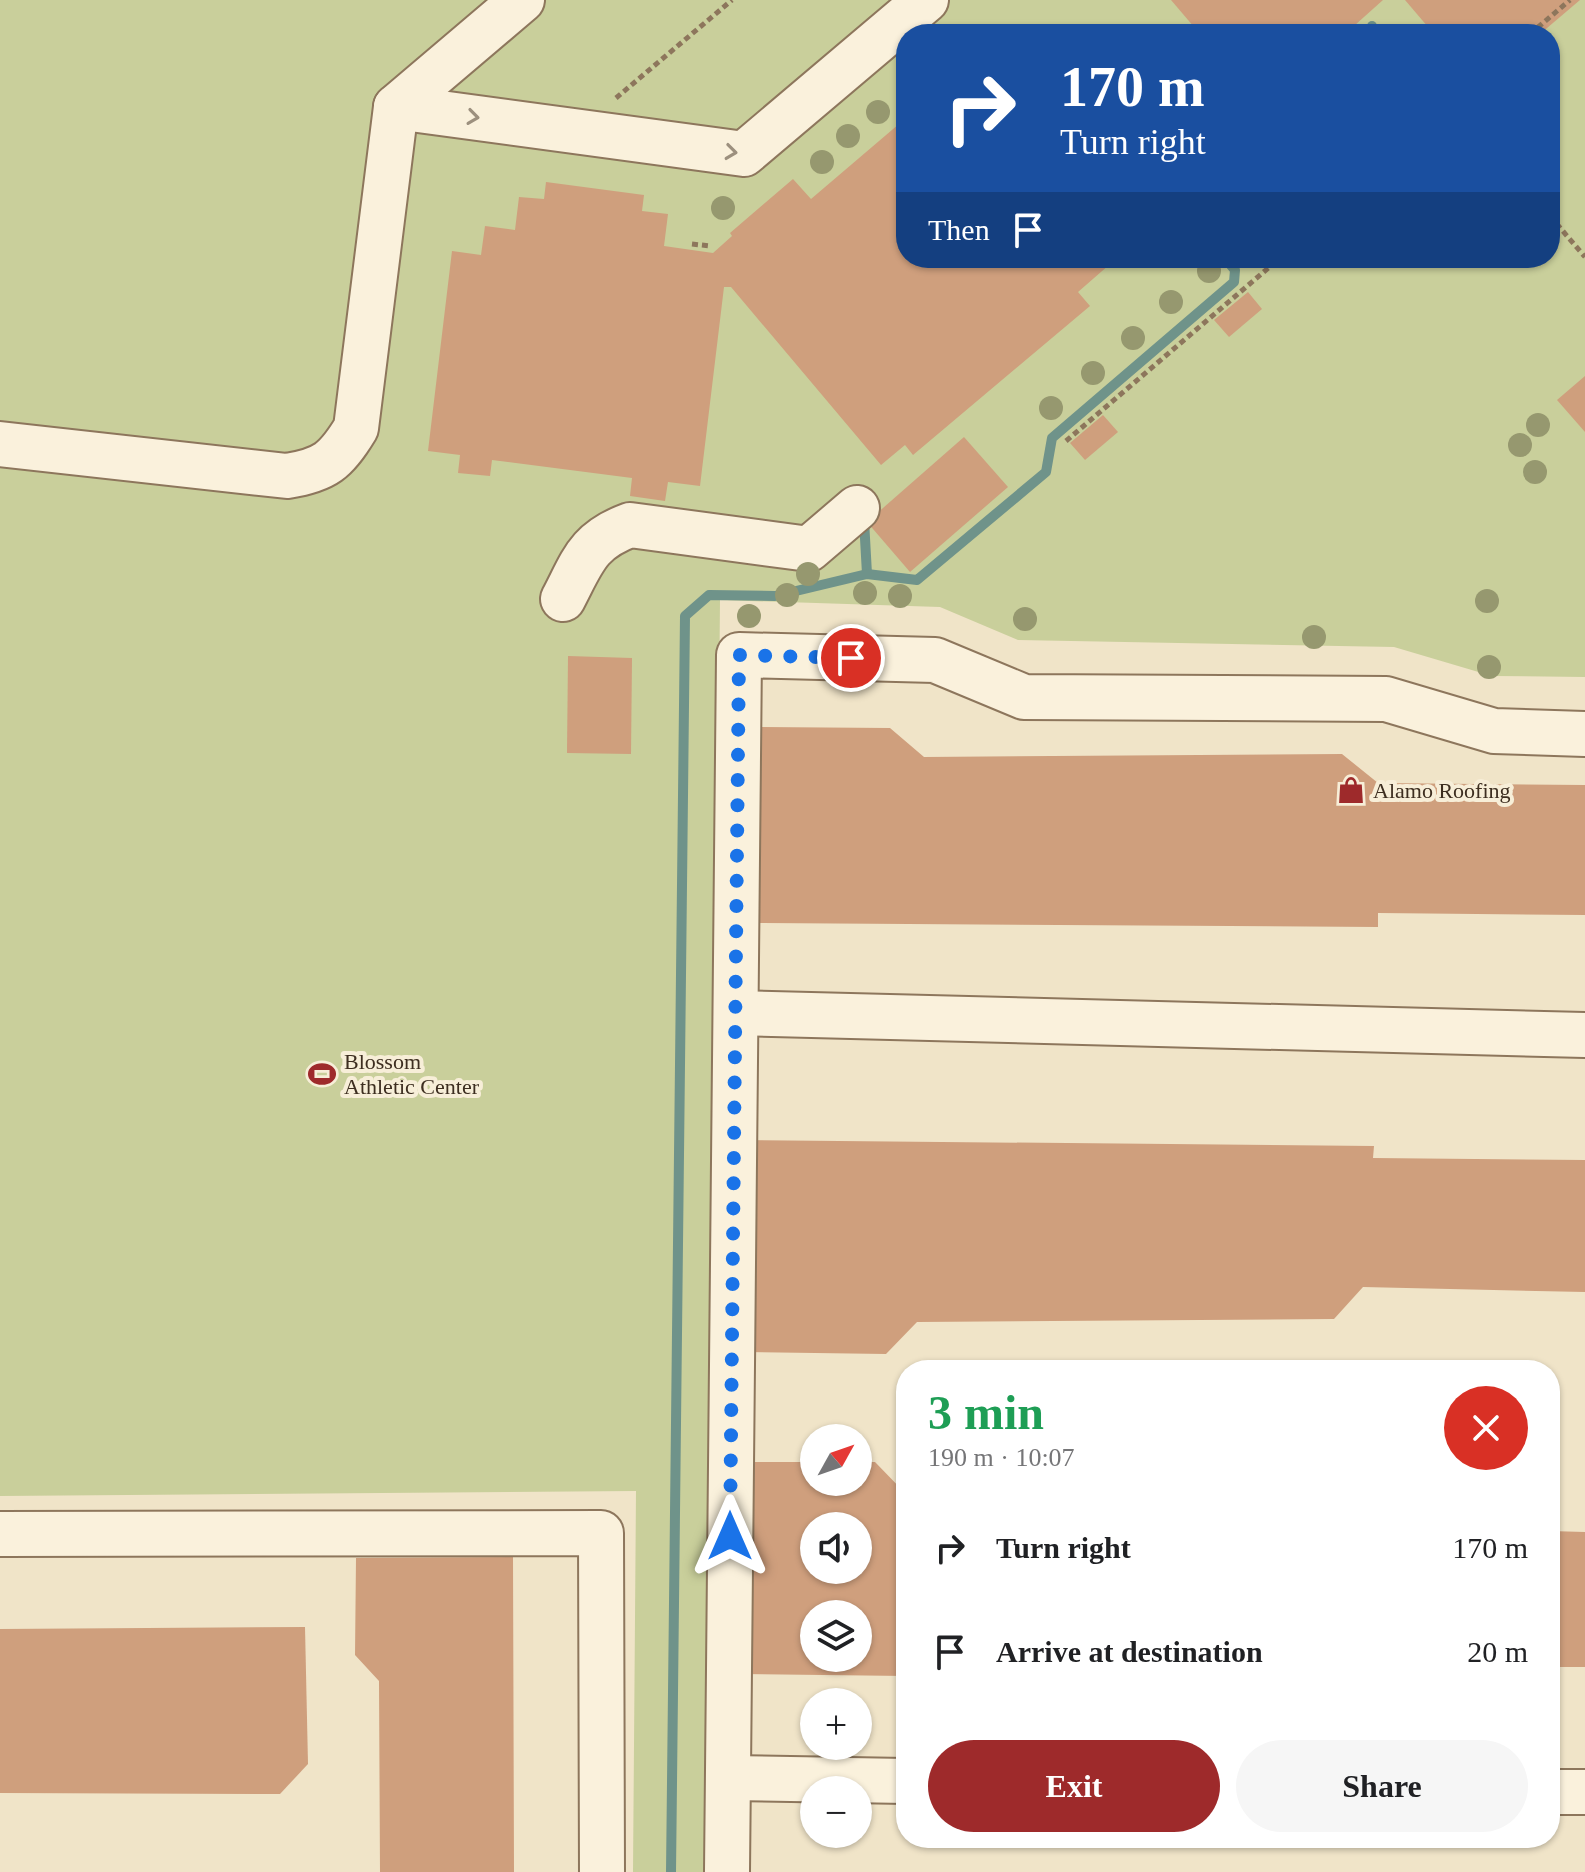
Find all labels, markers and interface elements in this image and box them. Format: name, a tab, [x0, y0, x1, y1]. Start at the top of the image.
icon: right	[928, 56, 1032, 160]
text: 170 m	[1060, 56, 1205, 118]
one-way arrow	[466, 108, 480, 125]
text: Turn right	[1060, 122, 1206, 162]
one-way arrow	[725, 144, 738, 161]
icon: arrive	[1006, 208, 1050, 252]
text: Then	[928, 213, 990, 246]
pin	[817, 624, 885, 692]
icon: arrive	[829, 636, 873, 680]
shop icon: Alamo Roofing	[1336, 775, 1366, 805]
place label: Alamo Roofing	[1373, 778, 1511, 803]
place label: Blossom Athletic Center	[344, 1049, 480, 1099]
sports icon: Blossom Athletic Center	[307, 1059, 337, 1089]
text: 3 min	[928, 1386, 1044, 1439]
button: close	[1444, 1386, 1528, 1470]
north arrow	[800, 1424, 872, 1496]
map controls	[800, 1424, 872, 1848]
text: 190 m · 10:07	[928, 1443, 1075, 1472]
position arrow	[688, 1494, 772, 1578]
button: sound	[800, 1512, 872, 1584]
icon: right	[928, 1526, 972, 1570]
text: Turn right	[996, 1531, 1131, 1564]
text: 170 m	[1452, 1531, 1528, 1564]
button: layers	[800, 1600, 872, 1672]
icon: arrive	[928, 1630, 972, 1674]
text: Arrive at destination	[996, 1635, 1263, 1668]
text: 20 m	[1467, 1635, 1528, 1668]
button: +	[800, 1688, 872, 1760]
button: Exit	[928, 1740, 1220, 1832]
button: Share	[1236, 1740, 1528, 1832]
button: −	[800, 1776, 872, 1848]

